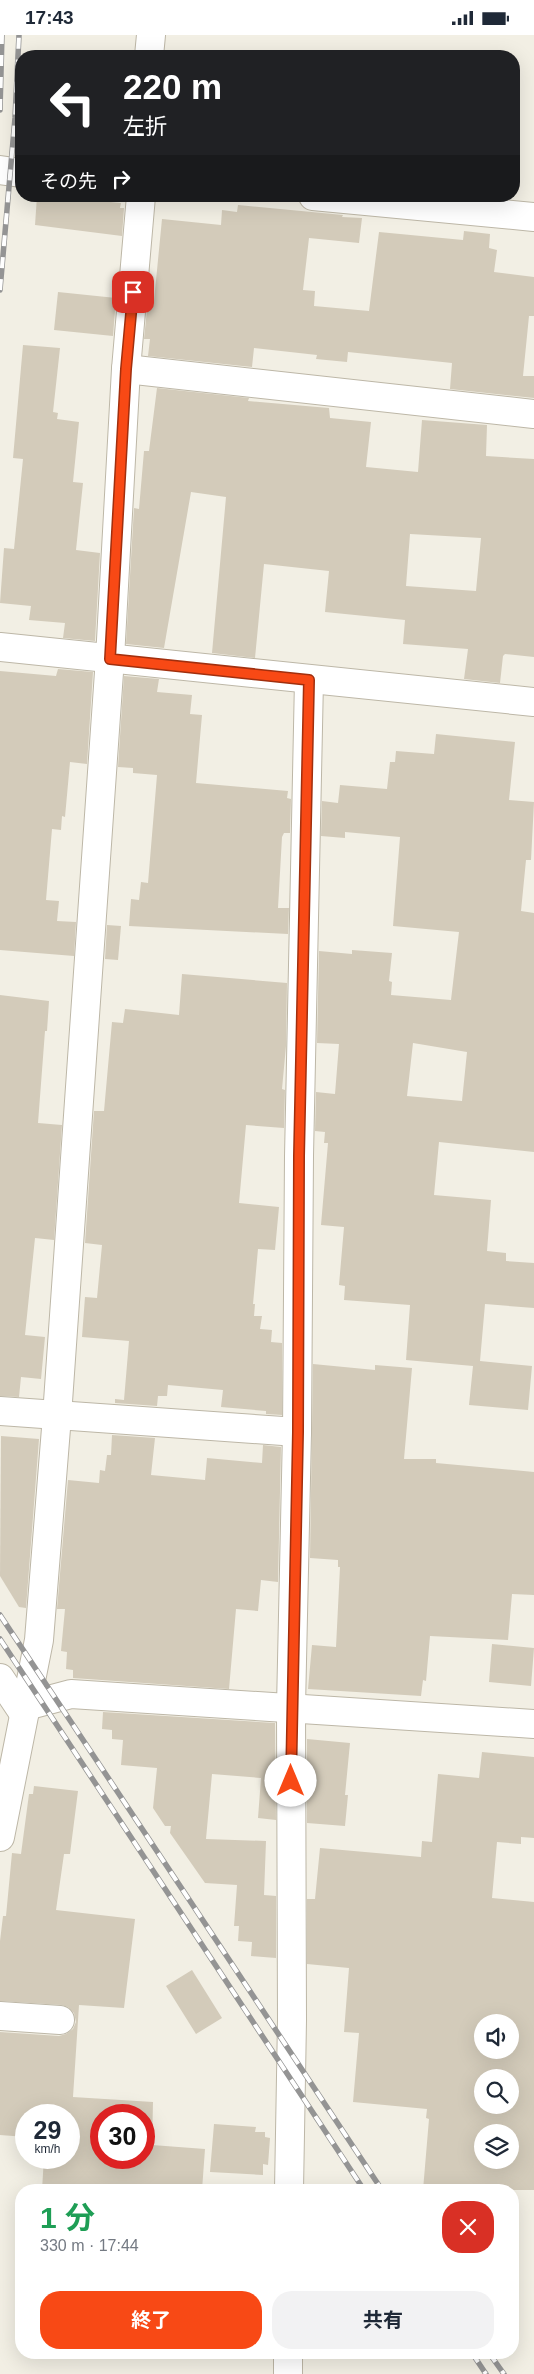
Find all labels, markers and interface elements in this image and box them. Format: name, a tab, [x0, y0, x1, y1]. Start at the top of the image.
text: 17:43	[25, 7, 74, 28]
text: 220 m	[123, 67, 222, 106]
icon: left	[40, 70, 105, 135]
text: 左折	[123, 114, 167, 139]
icon: right	[107, 165, 135, 193]
text: その先	[40, 171, 97, 192]
pin	[112, 271, 154, 313]
icon: arrive	[119, 278, 147, 306]
position arrow	[264, 1754, 316, 1806]
map controls	[474, 2014, 519, 2169]
button: sound	[474, 2014, 519, 2059]
button: search	[474, 2069, 519, 2114]
speed limit sign: 30	[90, 2104, 155, 2169]
text: 29	[34, 2116, 61, 2144]
button: layers	[474, 2124, 519, 2169]
text: km/h	[34, 2142, 61, 2156]
text: 1 分	[40, 2201, 95, 2234]
button: close	[442, 2201, 494, 2253]
text: 330 m · 17:44	[40, 2237, 139, 2254]
button: 終了	[40, 2291, 262, 2349]
button: 共有	[272, 2291, 494, 2349]

